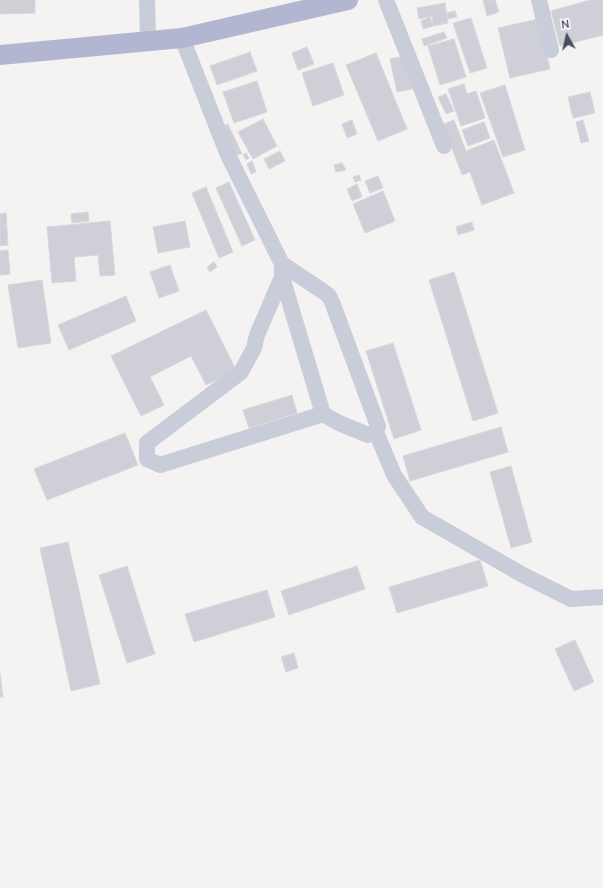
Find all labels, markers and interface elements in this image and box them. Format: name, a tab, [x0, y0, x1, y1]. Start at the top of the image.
north arrow	[547, 16, 587, 56]
text: N	[560, 16, 570, 32]

